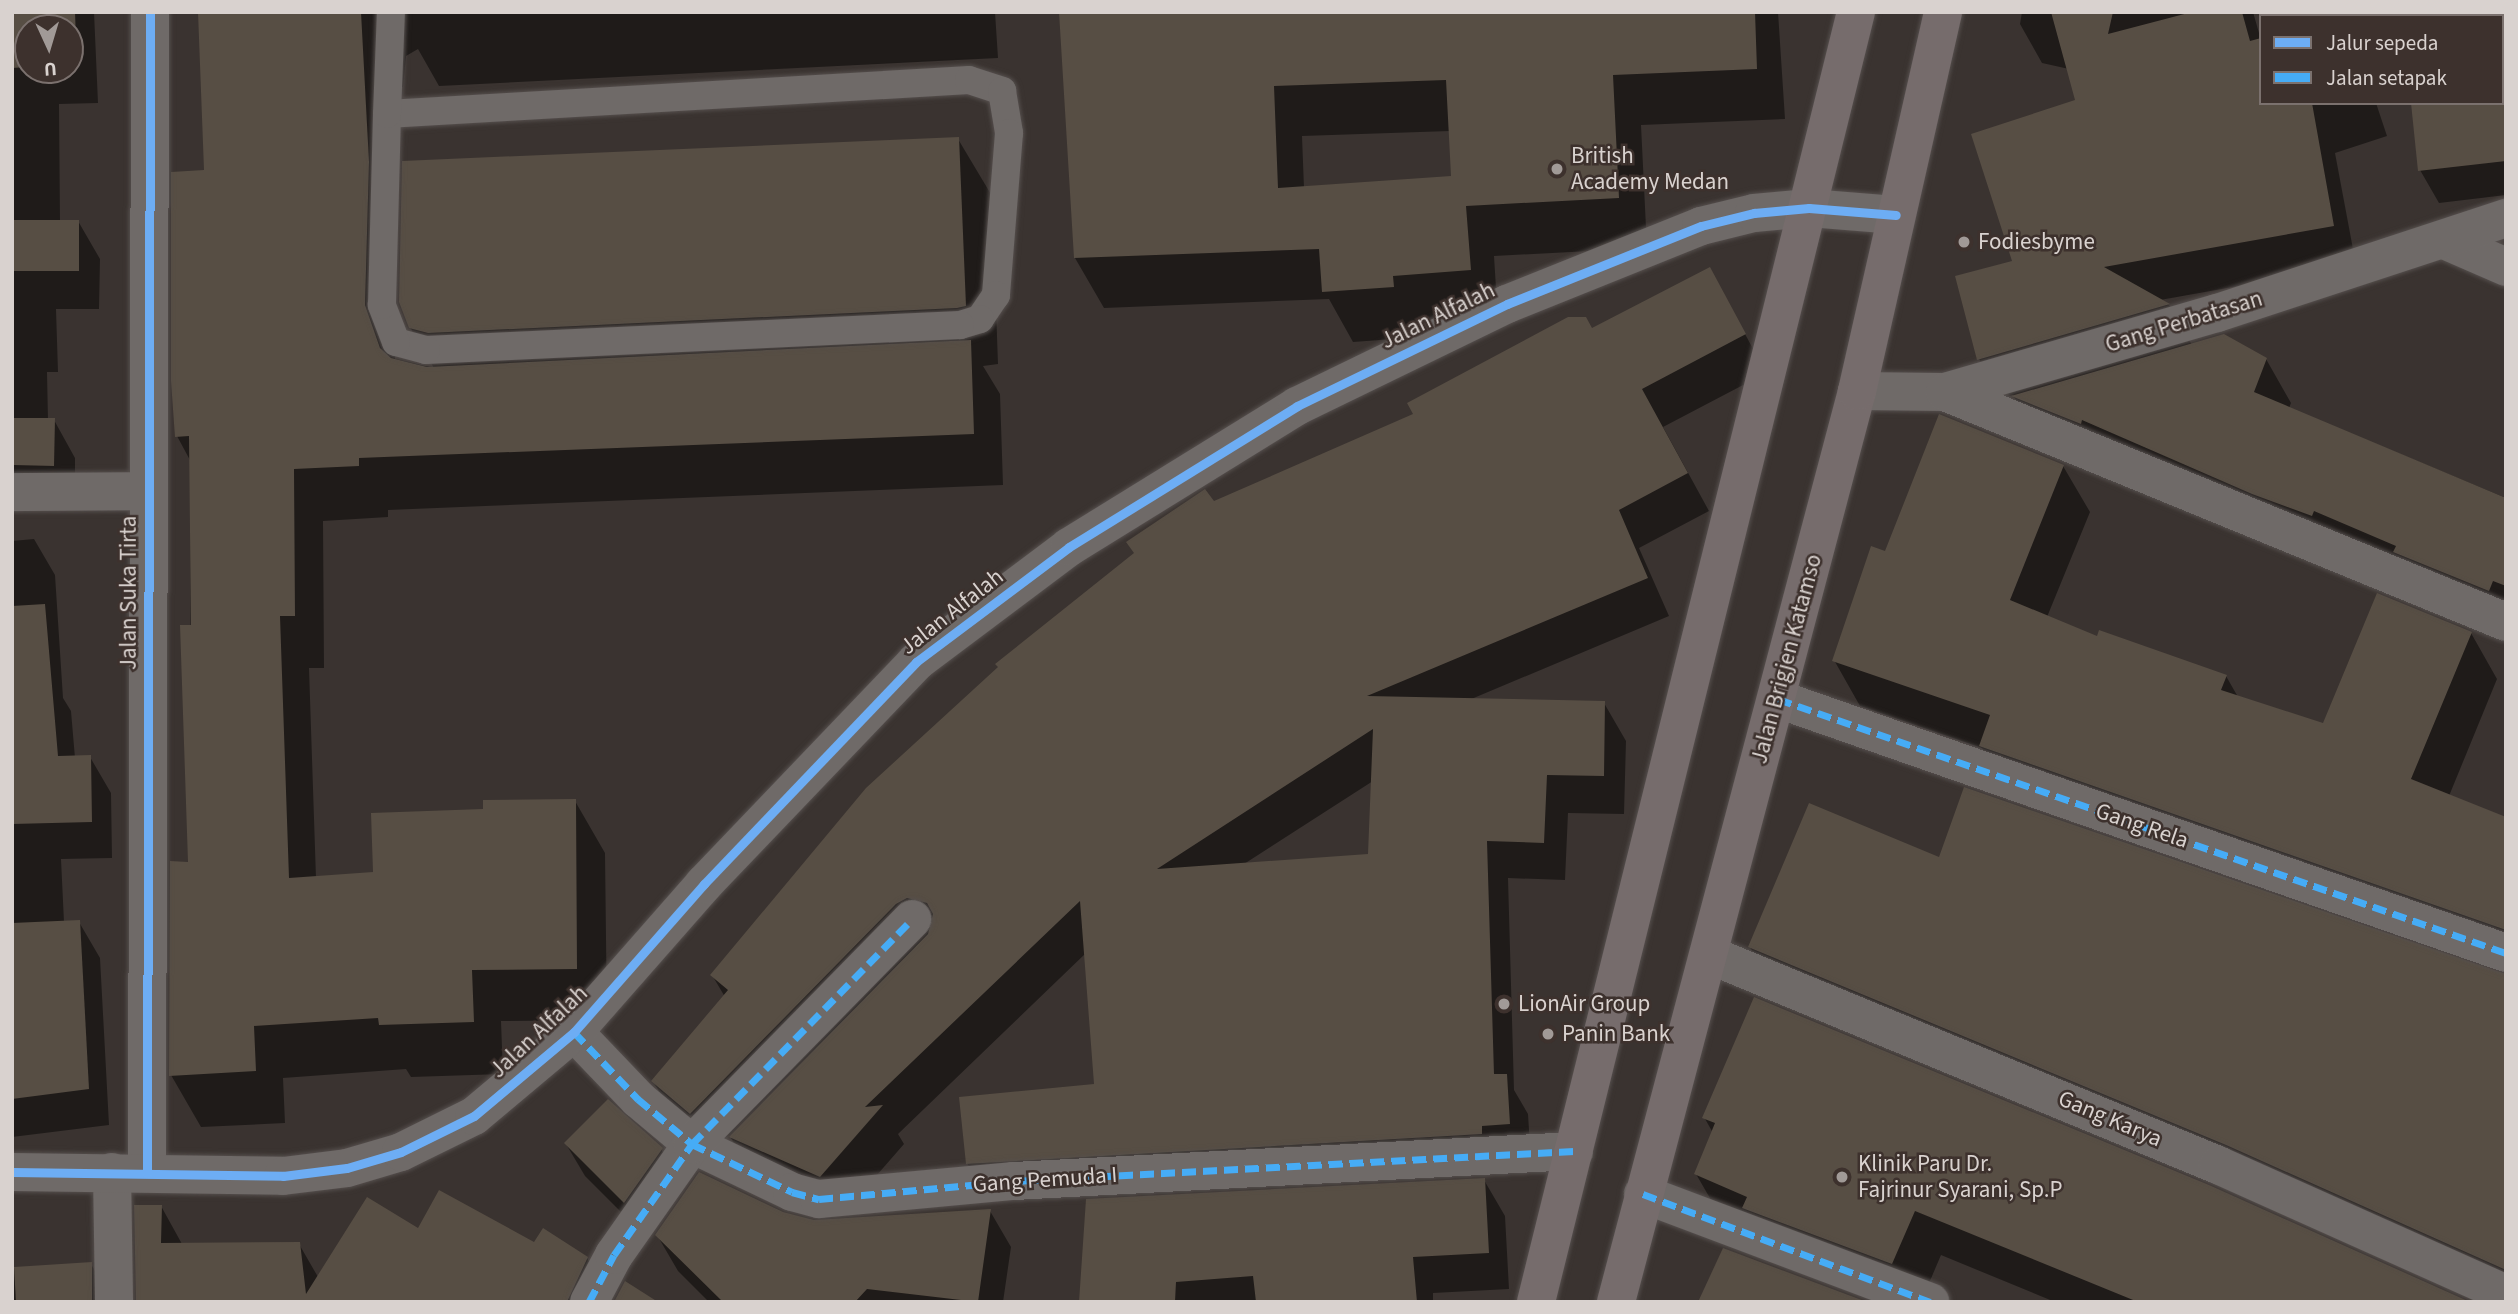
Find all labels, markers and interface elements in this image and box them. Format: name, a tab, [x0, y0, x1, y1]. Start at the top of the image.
north arrow	[14, 14, 84, 84]
legend	[2259, 14, 2504, 105]
text: Jalur sepeda	[2326, 28, 2438, 58]
text: U	[43, 55, 58, 82]
text: Jalan setapak	[2326, 63, 2447, 93]
place label: British Academy Medan	[1571, 142, 1729, 196]
marker: British Academy Medan	[1549, 161, 1565, 177]
place label: Fodiesbyme	[1978, 228, 2095, 256]
marker: Fodiesbyme	[1956, 234, 1972, 250]
street label: Jalan Alfalah	[1376, 277, 1500, 355]
street label: Gang Perbatasan	[2102, 285, 2266, 359]
street label: Jalan Suka Tirta	[115, 516, 143, 670]
street label: Jalan Brigjen Katamso	[1746, 551, 1828, 767]
street label: Jalan Alfalah	[895, 563, 1009, 661]
street label: Gang Rela	[2092, 797, 2192, 855]
street label: Jalan Alfalah	[484, 980, 594, 1084]
place label: LionAir Group	[1518, 990, 1650, 1018]
marker: LionAir Group	[1496, 996, 1512, 1012]
place label: Panin Bank	[1562, 1020, 1670, 1048]
marker: Panin Bank	[1540, 1026, 1556, 1042]
street label: Gang Karya	[2054, 1085, 2166, 1153]
place label: Klinik Paru Dr. Fajrinur Syarani, Sp.P	[1858, 1150, 2062, 1204]
street label: Gang Pemuda I	[972, 1161, 1118, 1199]
marker: Klinik Paru Dr. Fajrinur Syarani, Sp.P	[1832, 1167, 1852, 1187]

